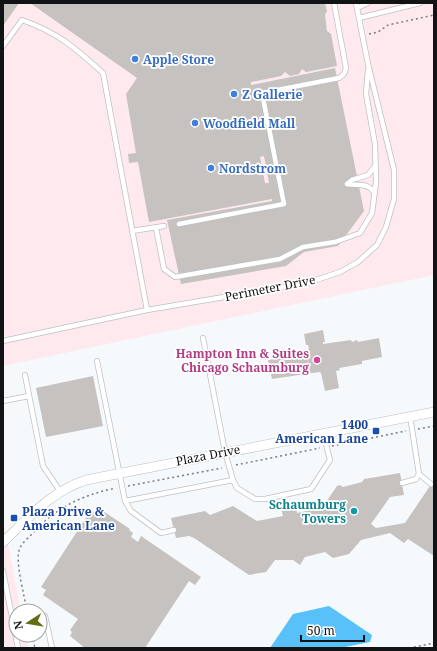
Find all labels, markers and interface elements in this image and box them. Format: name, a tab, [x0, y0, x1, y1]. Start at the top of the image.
place label: Apple Store	[143, 51, 214, 68]
marker: Apple Store	[130, 54, 140, 64]
place label: Z Gallerie	[242, 86, 302, 103]
marker: Z Gallerie	[229, 89, 239, 99]
place label: Woodfield Mall	[203, 115, 296, 132]
marker: Woodfield Mall	[190, 118, 200, 128]
place label: Nordstrom	[219, 160, 286, 177]
marker: Nordstrom	[206, 163, 216, 173]
street label: Perimeter Drive	[223, 271, 317, 305]
place label: Hampton Inn & Suites Chicago Schaumburg	[176, 345, 309, 376]
marker: Hampton Inn & Suites Chicago Schaumburg	[312, 355, 322, 365]
place label: 1400 American Lane	[275, 416, 368, 447]
marker: 1400 American Lane	[371, 426, 381, 436]
street label: Plaza Drive	[174, 440, 242, 470]
place label: Schaumburg Towers	[269, 496, 346, 527]
place label: Plaza Drive & American Lane	[22, 503, 115, 534]
marker: Schaumburg Towers	[349, 506, 359, 516]
marker: Plaza Drive & American Lane	[9, 513, 19, 523]
north arrow	[8, 603, 48, 643]
scale bar	[301, 617, 364, 643]
text: N	[9, 619, 26, 631]
text: 50 m	[307, 622, 335, 639]

